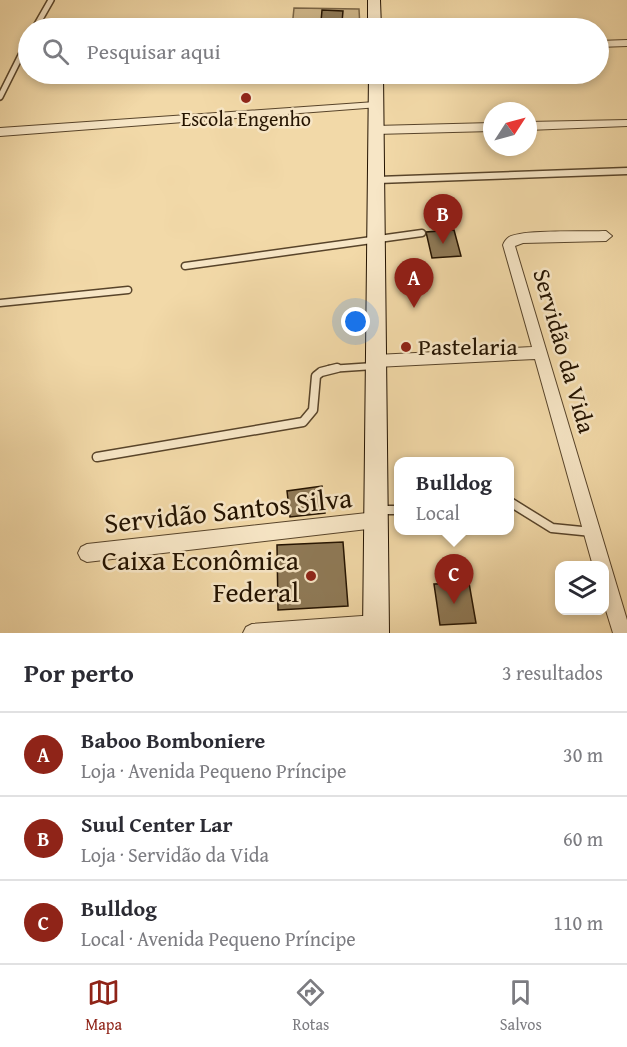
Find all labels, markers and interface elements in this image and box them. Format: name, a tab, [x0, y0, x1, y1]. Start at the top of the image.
search box	[18, 18, 609, 84]
icon: search	[39, 35, 72, 68]
text: Pesquisar aqui	[87, 35, 221, 67]
marker: Escola Engenho	[239, 91, 253, 105]
north arrow	[483, 102, 537, 156]
place label: Escola Engenho	[181, 104, 311, 133]
pin: B	[424, 194, 462, 244]
pin: A	[394, 258, 434, 308]
street label: Servidão da Vida	[524, 265, 605, 438]
your location	[341, 307, 370, 336]
place label: Pastelaria	[418, 329, 518, 364]
marker: Pastelaria	[399, 340, 413, 354]
popup	[394, 457, 514, 535]
text: Bulldog	[416, 466, 492, 498]
street label: Servidão Santos Silva	[102, 476, 355, 543]
text: Local	[416, 498, 460, 527]
place label: Caixa Econômica Federal	[102, 539, 300, 612]
pin: C	[434, 554, 474, 604]
map controls	[555, 561, 609, 615]
button: layers	[555, 561, 609, 615]
marker: Caixa Econômica Federal	[304, 569, 318, 583]
text: Por perto	[24, 653, 134, 692]
text: 3 resultados	[502, 658, 603, 687]
text: Baboo Bomboniere	[81, 724, 265, 756]
text: A	[37, 740, 50, 769]
text: 30 m	[563, 740, 603, 769]
text: Loja · Avenida Pequeno Príncipe	[81, 756, 347, 785]
text: Suul Center Lar	[81, 808, 233, 840]
text: B	[37, 824, 50, 853]
text: 60 m	[563, 824, 603, 853]
text: Loja · Servidão da Vida	[81, 840, 269, 869]
text: Bulldog	[81, 892, 157, 924]
text: C	[38, 908, 49, 937]
text: 110 m	[553, 908, 603, 937]
text: Local · Avenida Pequeno Príncipe	[81, 924, 356, 953]
tab: Mapa	[85, 976, 122, 1036]
tab: Rotas	[292, 976, 329, 1036]
tab: Salvos	[500, 976, 542, 1036]

